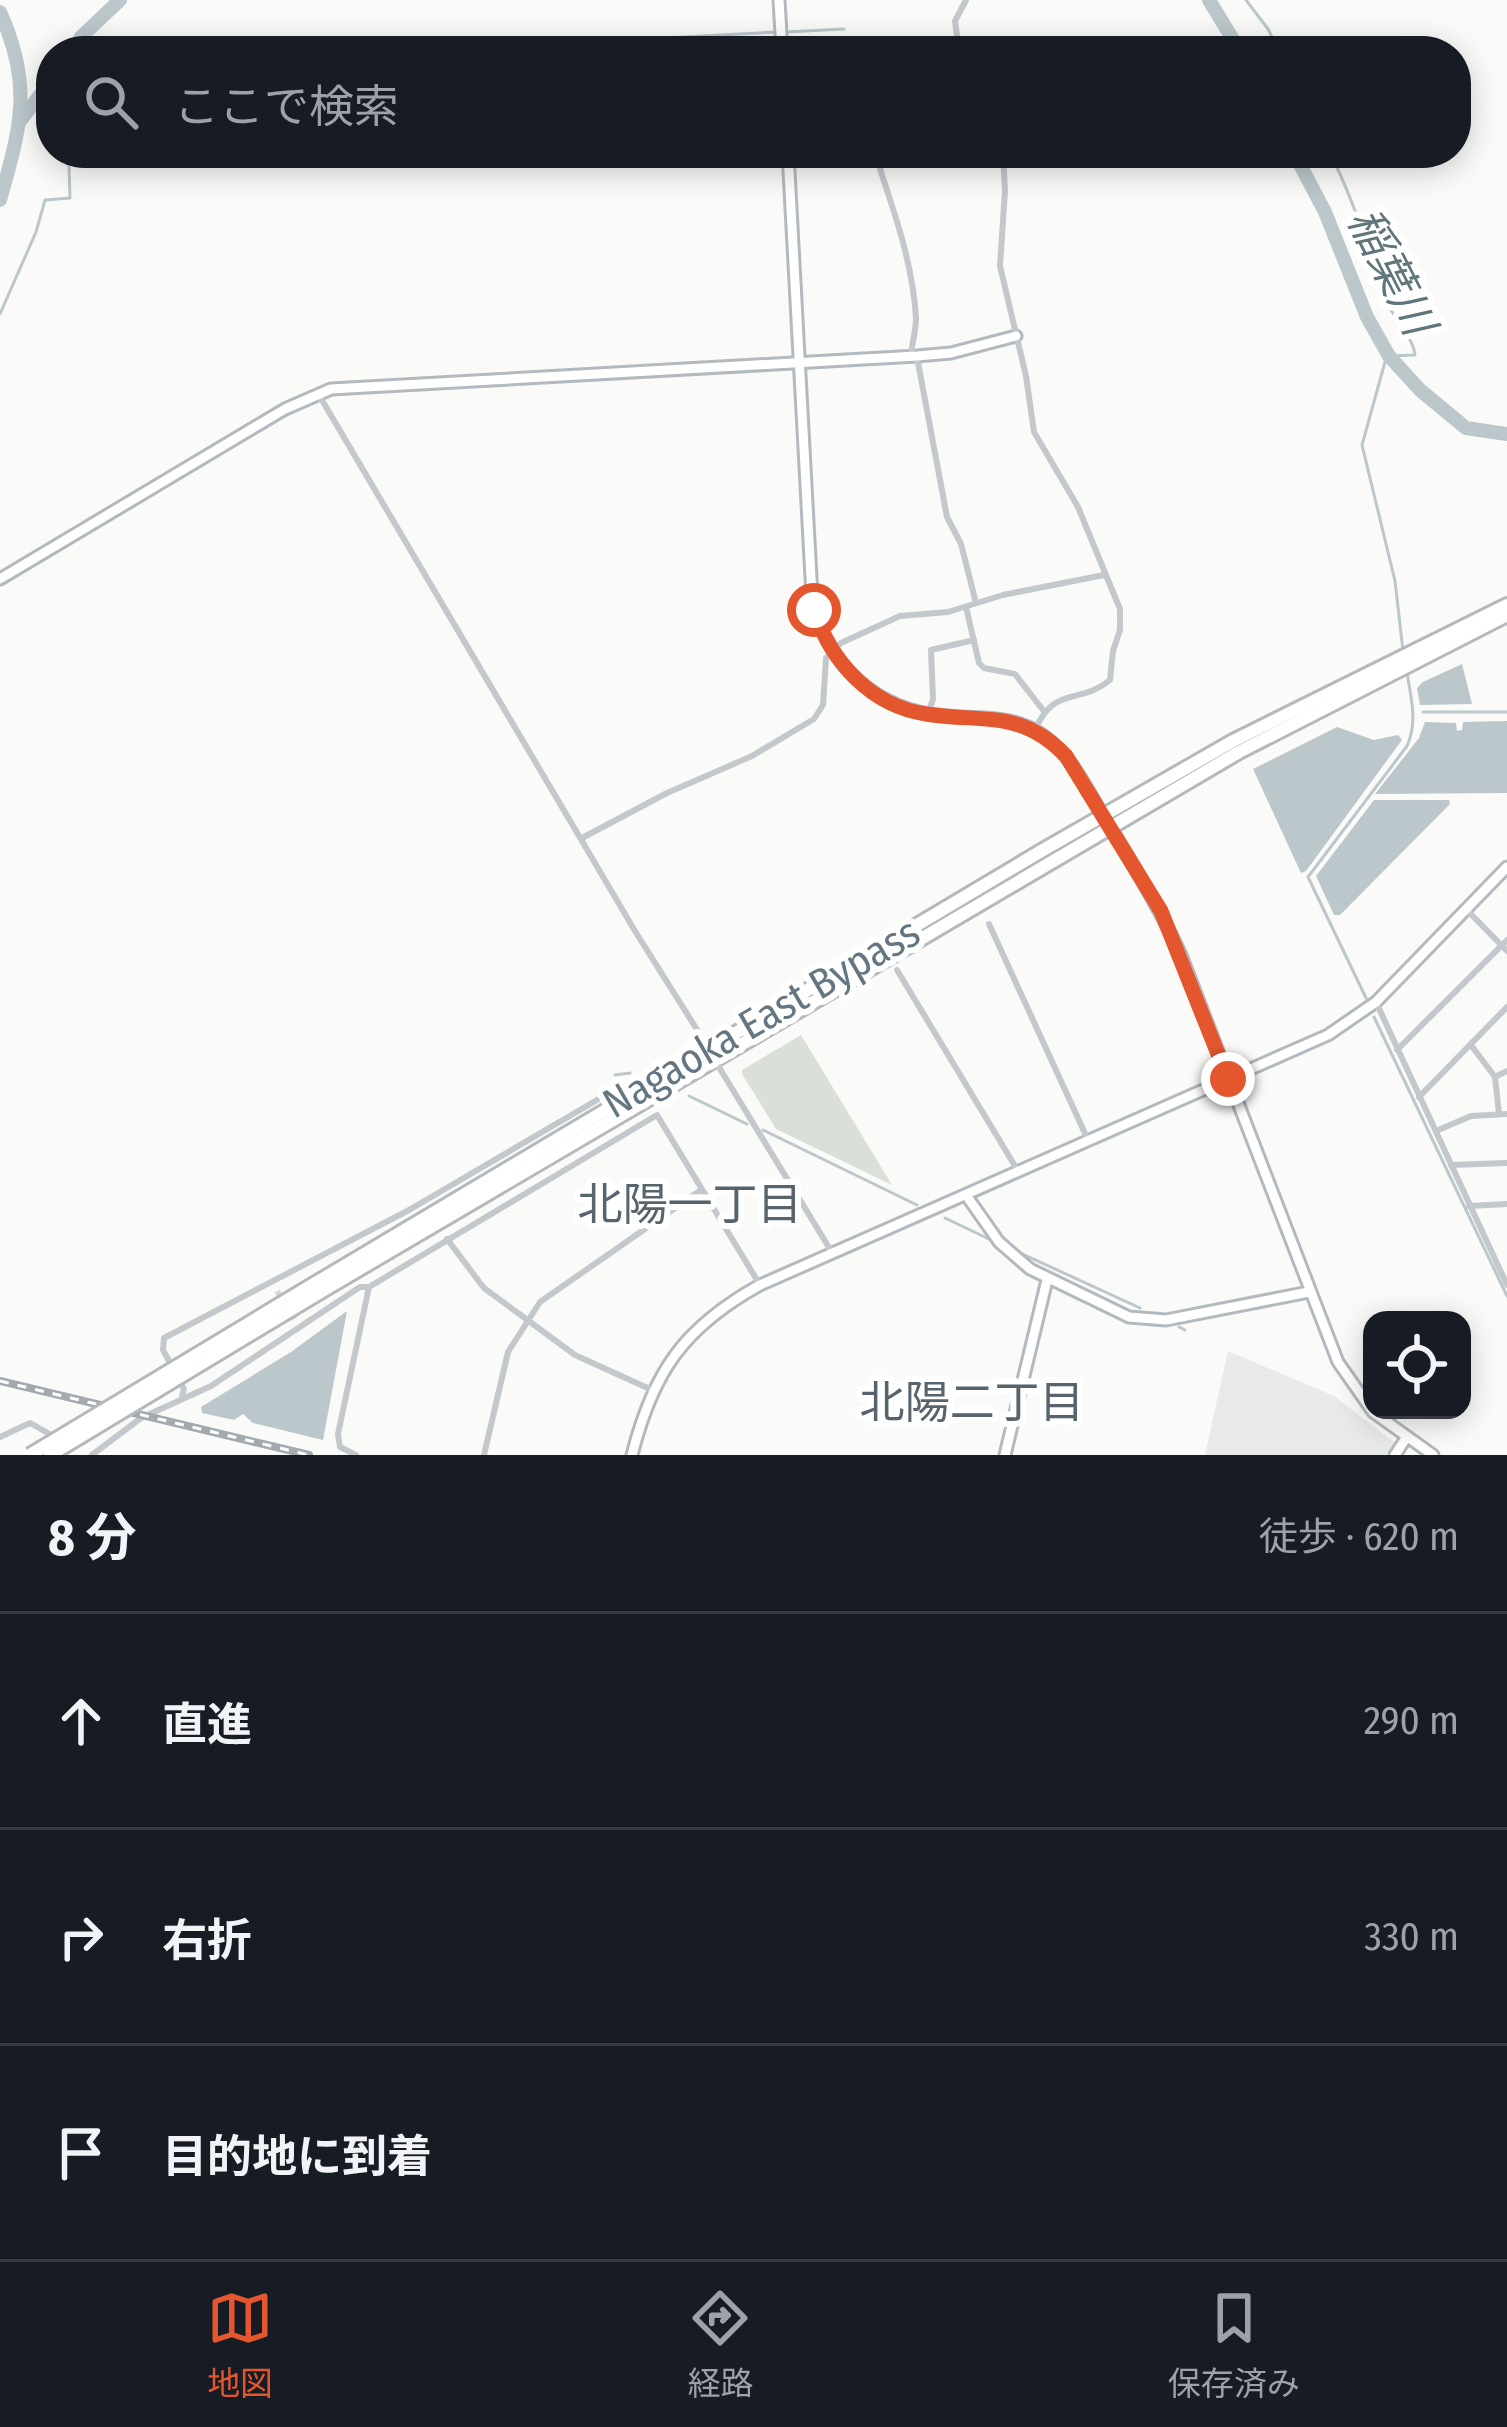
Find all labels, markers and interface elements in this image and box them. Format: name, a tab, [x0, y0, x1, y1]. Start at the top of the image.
search box	[36, 36, 1471, 168]
icon: search	[78, 69, 144, 135]
text: ここで検索	[174, 80, 399, 134]
water label: 稲葉川	[1336, 199, 1448, 347]
route start	[787, 583, 841, 637]
street label: Nagaoka East Bypass	[594, 907, 929, 1129]
route end	[1201, 1052, 1255, 1106]
district label: 北陽一丁目	[577, 1178, 803, 1232]
map controls	[1363, 1311, 1471, 1419]
button: locate	[1363, 1311, 1471, 1419]
district label: 北陽二丁目	[859, 1376, 1085, 1430]
text: 8 分	[48, 1507, 137, 1569]
text: 徒歩 · 620 m	[1259, 1514, 1459, 1560]
icon: ahead	[48, 1688, 114, 1754]
text: 直進	[162, 1698, 252, 1752]
text: 290 m	[1364, 1698, 1459, 1744]
icon: right	[48, 1904, 114, 1970]
text: 右折	[162, 1914, 252, 1968]
text: 330 m	[1364, 1914, 1459, 1960]
icon: arrive	[48, 2120, 114, 2186]
text: 目的地に到着	[162, 2130, 432, 2184]
tab: 地図	[207, 2285, 273, 2405]
tab: 経路	[687, 2285, 753, 2405]
tab: 保存済み	[1168, 2285, 1300, 2405]

